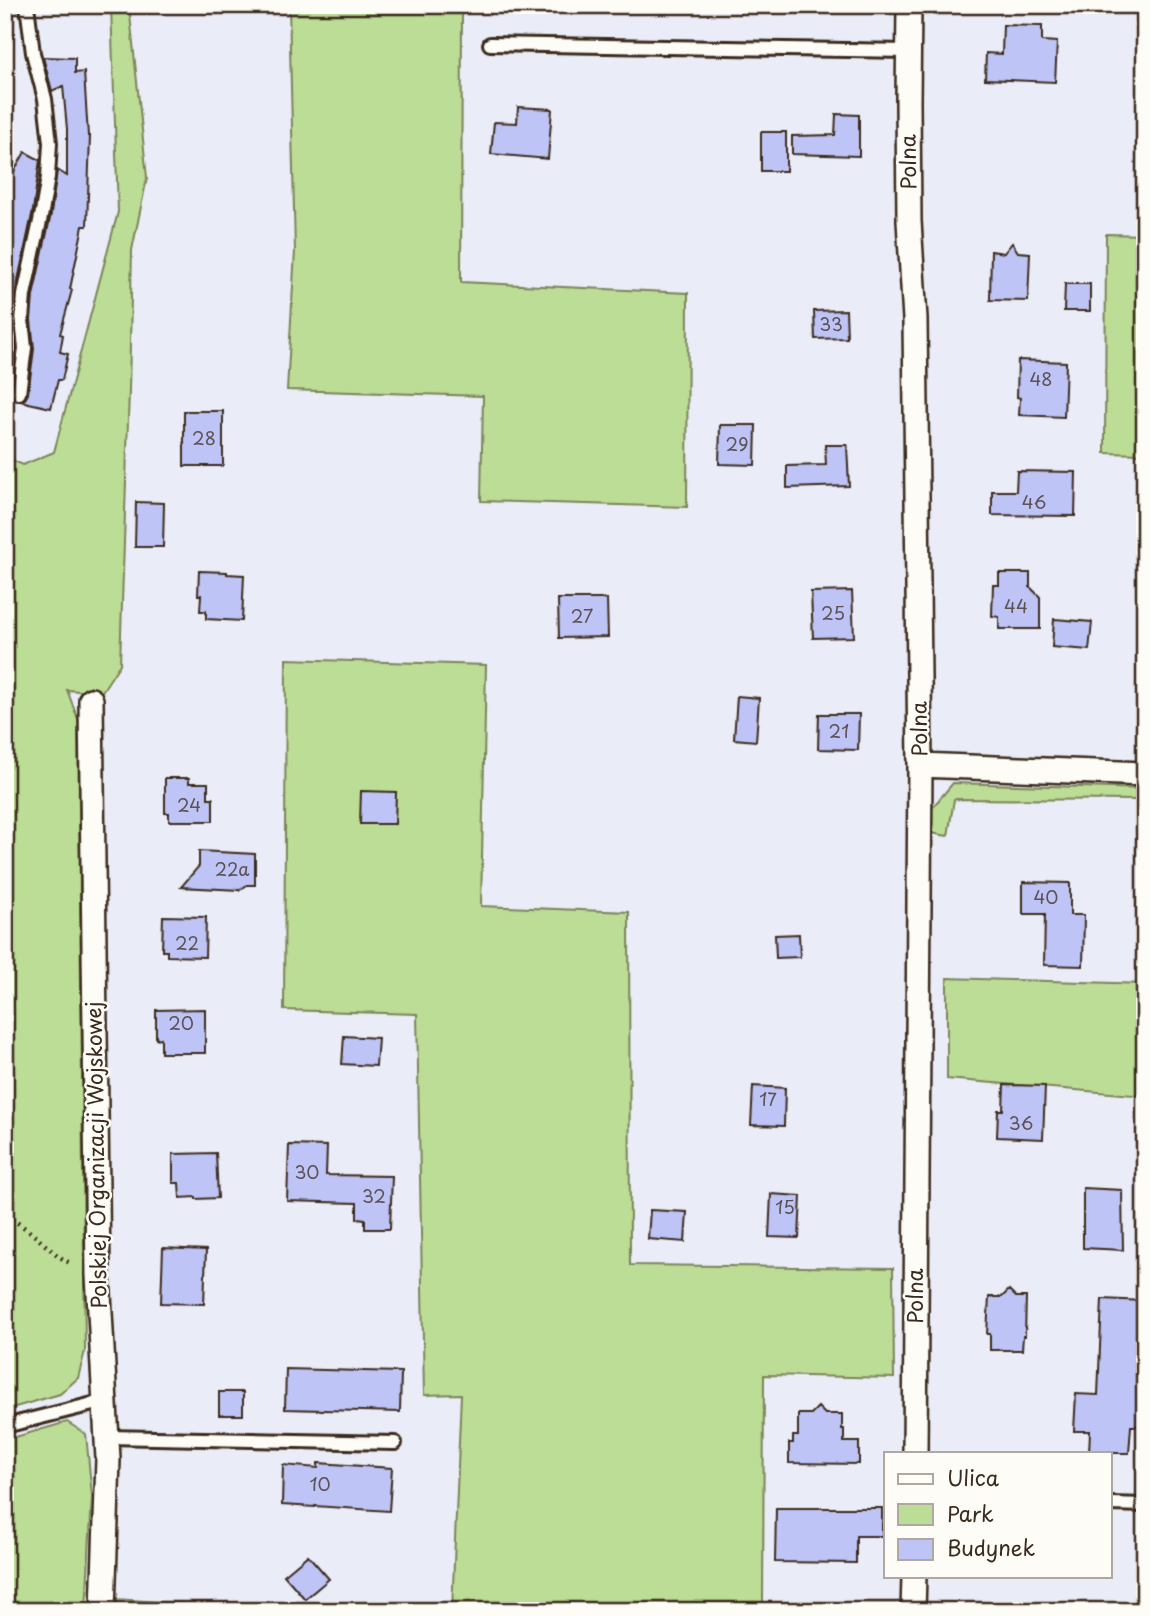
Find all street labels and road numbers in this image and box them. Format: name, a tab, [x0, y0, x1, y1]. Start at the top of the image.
street label: Polna	[891, 134, 923, 190]
street label: Polna	[902, 701, 934, 757]
street label: Polskiej Organizacji Wojskowej	[76, 1001, 114, 1309]
street label: Polna	[898, 1268, 930, 1324]

